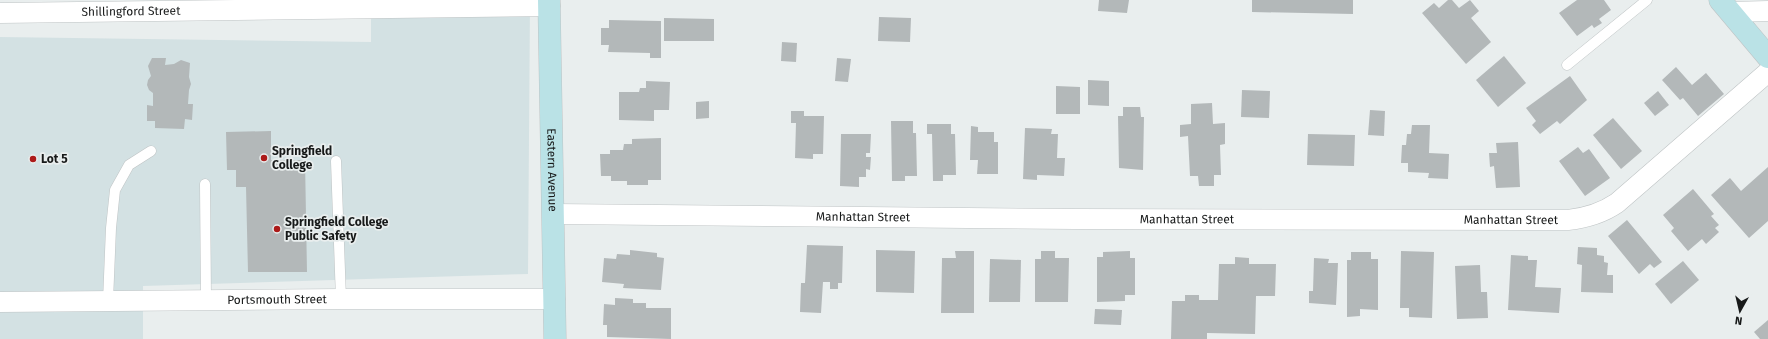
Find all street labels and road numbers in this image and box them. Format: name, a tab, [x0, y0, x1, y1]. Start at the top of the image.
street label: Shillingford Street	[81, 4, 181, 19]
street label: Eastern Avenue	[544, 128, 560, 212]
street label: Manhattan Street	[816, 210, 911, 224]
street label: Manhattan Street	[1140, 212, 1235, 226]
street label: Manhattan Street	[1464, 213, 1559, 227]
street label: Portsmouth Street	[227, 292, 328, 307]

